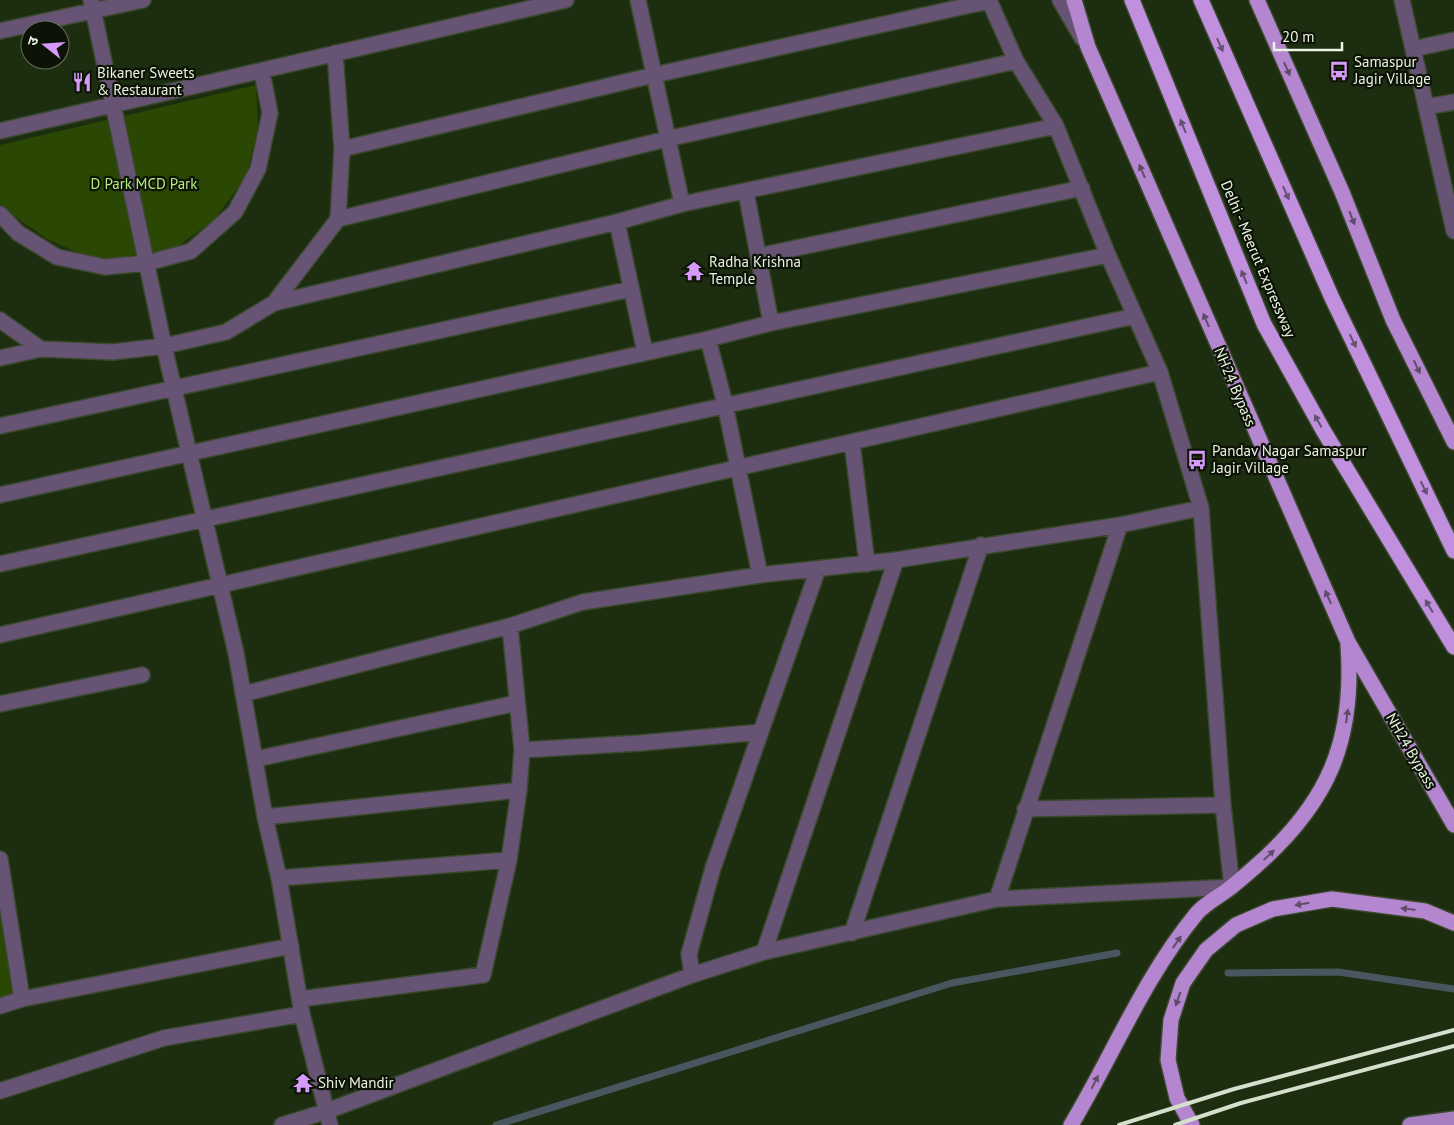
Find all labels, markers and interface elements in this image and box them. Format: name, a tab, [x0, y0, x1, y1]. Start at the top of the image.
north arrow	[20, 20, 70, 70]
scale bar	[1274, 20, 1342, 52]
text: 20 m	[1282, 27, 1315, 46]
text: उ	[23, 34, 43, 48]
one-way arrow	[1217, 38, 1225, 52]
place label: Samaspur Jagir Village	[1353, 52, 1431, 88]
bus stop icon: Samaspur Jagir Village	[1328, 60, 1350, 82]
one-way arrow	[1283, 62, 1291, 76]
place label: Bikaner Sweets & Restaurant	[97, 63, 195, 99]
restaurant icon: Bikaner Sweets & Restaurant	[71, 71, 93, 93]
one-way arrow	[1179, 118, 1187, 133]
one-way arrow	[1137, 164, 1145, 178]
park label: D Park MCD Park	[91, 174, 198, 193]
street label: Delhi - Meerut Expressway	[1217, 177, 1300, 340]
one-way arrow	[1282, 186, 1290, 200]
one-way arrow	[1348, 211, 1356, 226]
place label: Radha Krishna Temple	[709, 252, 801, 288]
temple icon: Radha Krishna Temple	[683, 260, 705, 282]
one-way arrow	[1240, 270, 1248, 284]
one-way arrow	[1202, 313, 1210, 327]
one-way arrow	[1349, 334, 1357, 348]
street label: NH24 Bypass	[1210, 344, 1261, 429]
one-way arrow	[1413, 360, 1421, 374]
one-way arrow	[1314, 415, 1323, 428]
place label: Pandav Nagar Samaspur Jagir Village	[1211, 441, 1367, 477]
bus stop icon: Pandav Nagar Samaspur Jagir Village	[1186, 449, 1208, 471]
one-way arrow	[1419, 480, 1428, 495]
one-way arrow	[1324, 590, 1332, 604]
one-way arrow	[1424, 599, 1433, 612]
one-way arrow	[1343, 708, 1351, 724]
street label: NH24 Bypass	[1382, 709, 1441, 792]
one-way arrow	[1262, 849, 1274, 861]
one-way arrow	[1294, 900, 1310, 908]
one-way arrow	[1400, 904, 1416, 912]
one-way arrow	[1171, 936, 1181, 949]
one-way arrow	[1174, 992, 1182, 1007]
temple icon: Shiv Mandir	[292, 1072, 314, 1094]
place label: Shiv Mandir	[318, 1073, 394, 1092]
one-way arrow	[1091, 1075, 1099, 1090]

